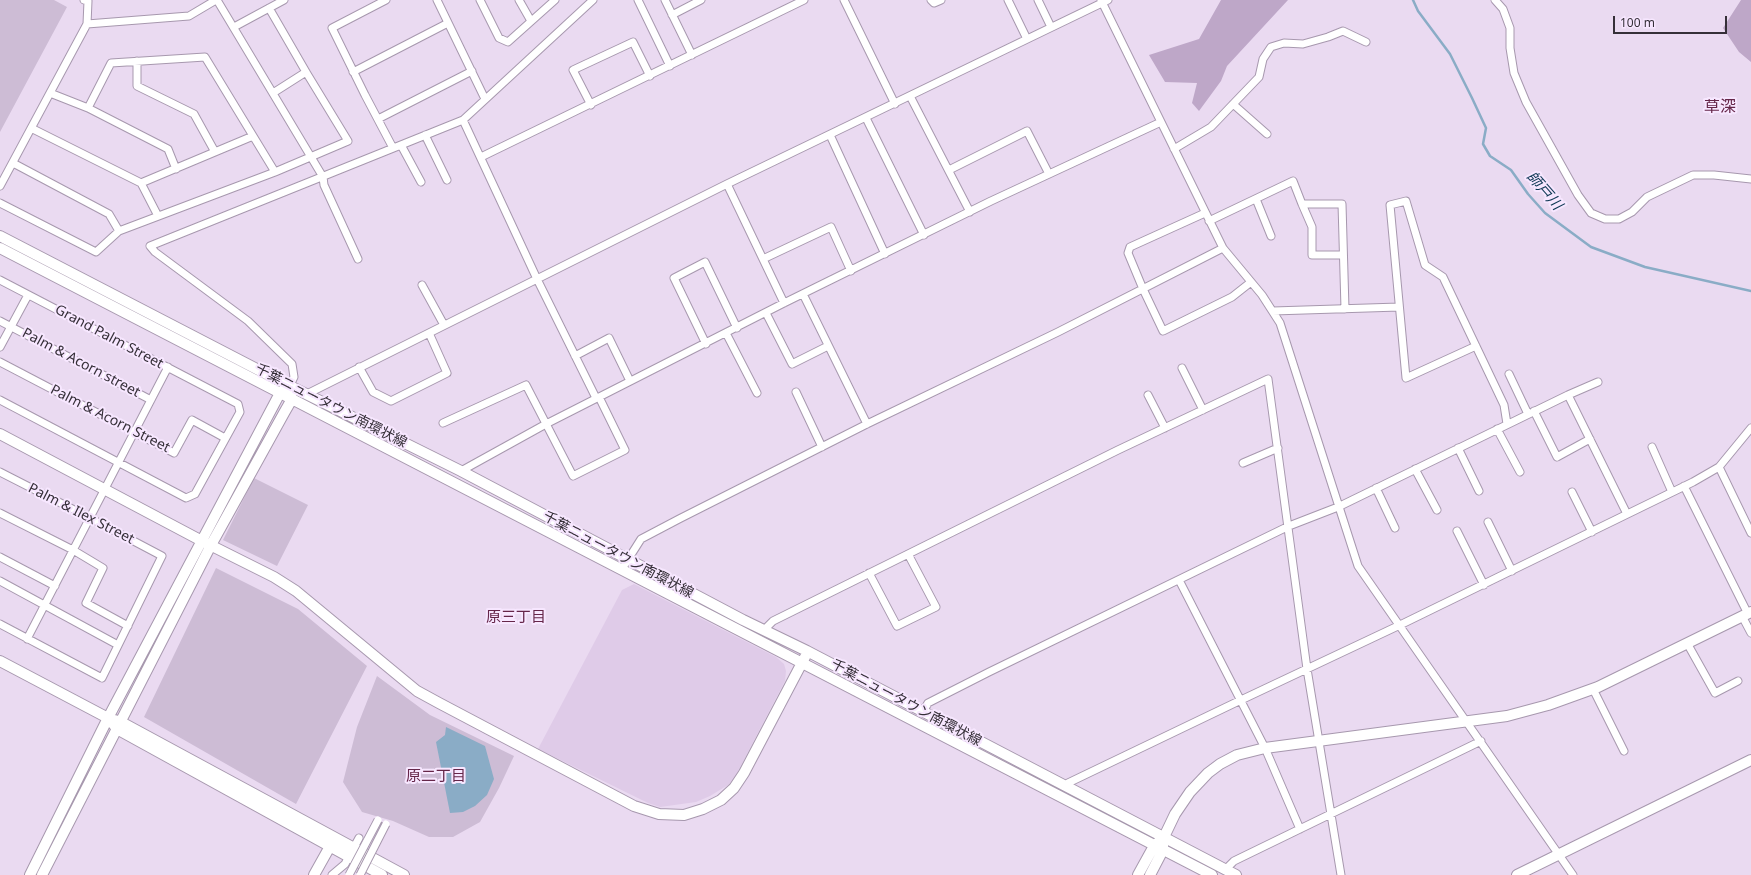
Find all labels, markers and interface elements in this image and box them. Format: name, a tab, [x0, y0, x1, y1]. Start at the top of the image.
scale bar	[1615, 8, 1729, 34]
text: 100 m	[1620, 14, 1655, 31]
district label: 草深	[1704, 97, 1736, 117]
water label: 師戸川	[1522, 168, 1566, 214]
street label: Grand Palm Street	[52, 301, 166, 373]
street label: Palm & Acorn street	[19, 325, 143, 401]
street label: 千葉ニュータウン南環状線	[252, 360, 410, 452]
street label: Palm & Acorn Street	[47, 382, 173, 456]
street label: Palm & Ilex Street	[25, 480, 137, 548]
street label: 千葉ニュータウン南環状線	[540, 508, 696, 602]
district label: 原三丁目	[486, 609, 546, 627]
street label: 千葉ニュータウン南環状線	[828, 656, 984, 750]
district label: 原二丁目	[406, 768, 466, 786]

